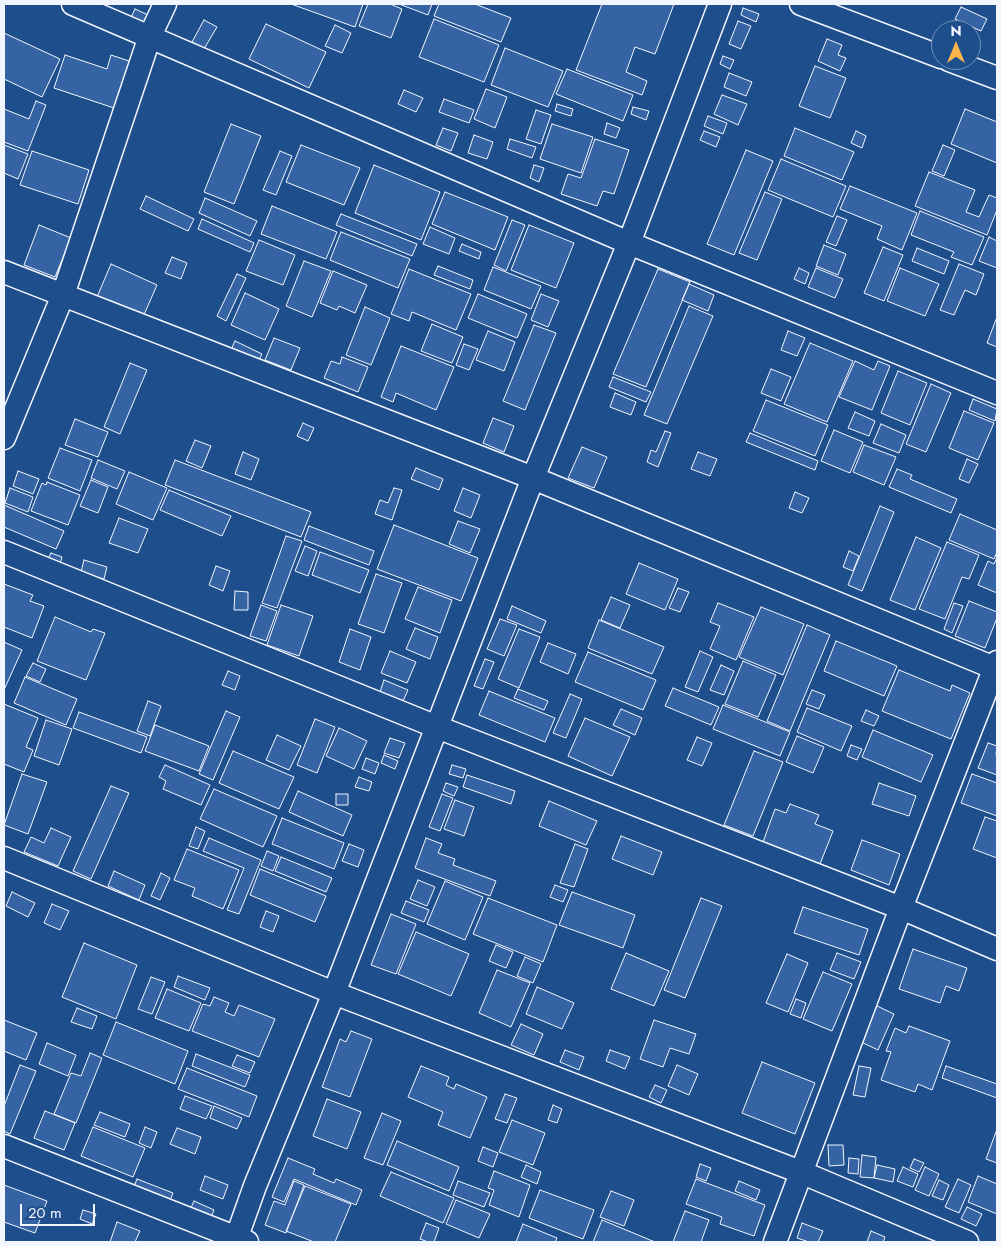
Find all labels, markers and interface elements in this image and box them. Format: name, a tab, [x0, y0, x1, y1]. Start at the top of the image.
north arrow	[931, 20, 981, 70]
text: N	[950, 21, 962, 41]
scale bar	[22, 1194, 98, 1226]
text: 20 m	[28, 1202, 62, 1224]

